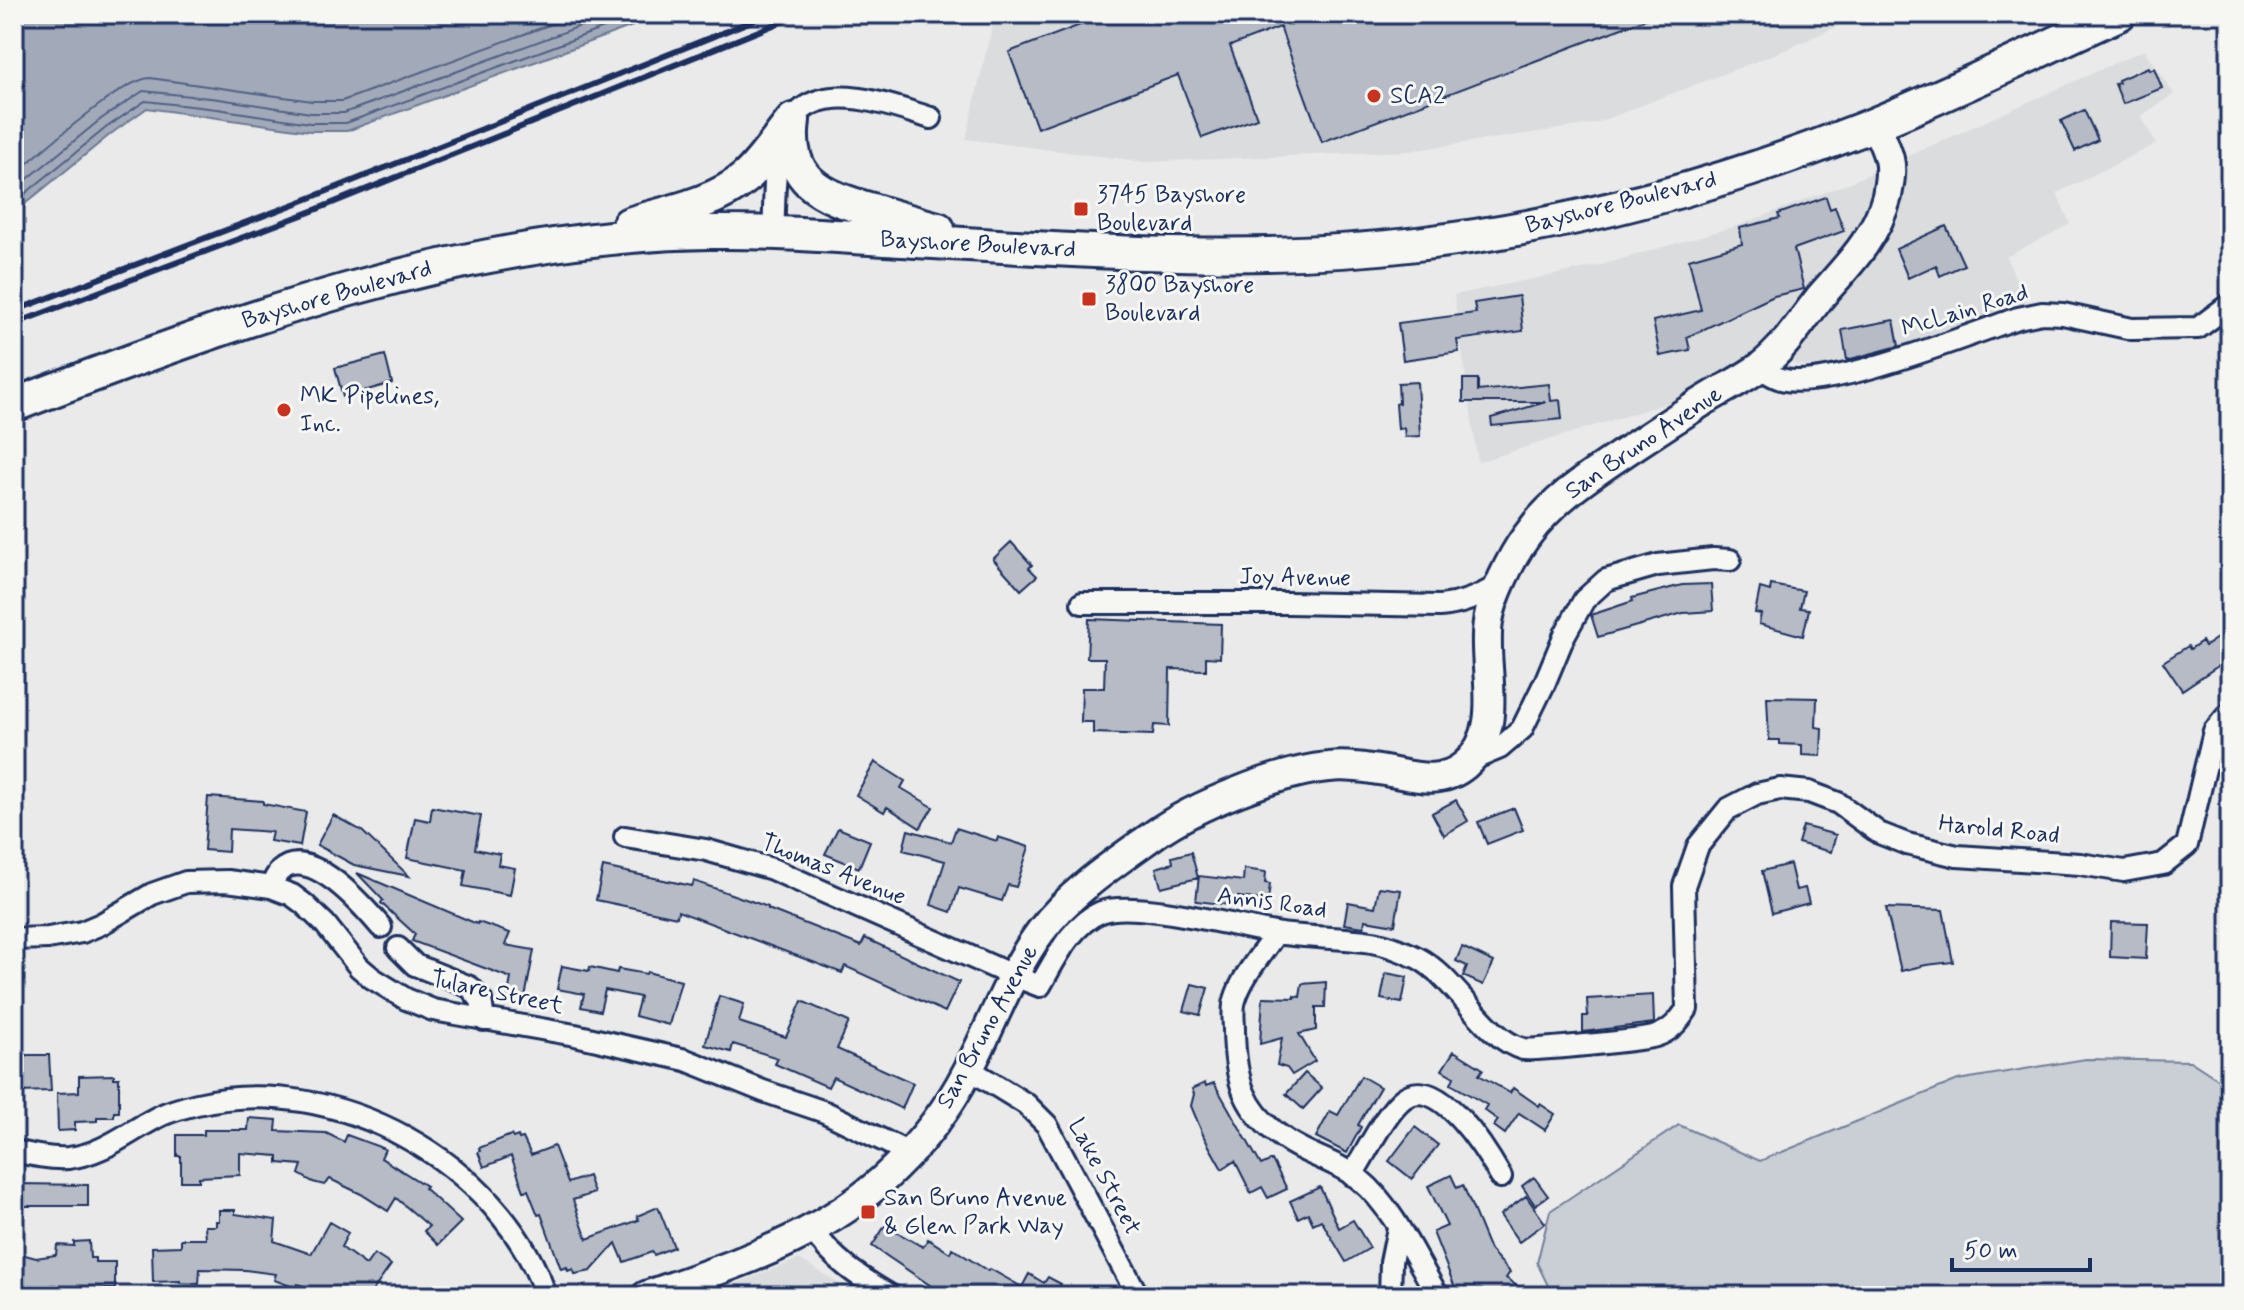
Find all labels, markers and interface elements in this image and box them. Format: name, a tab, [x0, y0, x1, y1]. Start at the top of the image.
place label: SCA2	[1390, 81, 1445, 112]
marker: SCA2	[1365, 87, 1383, 105]
street label: Bayshore Boulevard	[1522, 164, 1720, 242]
place label: 3745 Bayshore Boulevard	[1097, 180, 1246, 239]
marker: 3745 Bayshore Boulevard	[1072, 200, 1090, 218]
street label: Bayshore Boulevard	[879, 224, 1077, 266]
street label: Bayshore Boulevard	[238, 253, 436, 337]
place label: 3800 Bayshore Boulevard	[1105, 270, 1254, 329]
street label: McLain Road	[1898, 277, 2032, 345]
marker: 3800 Bayshore Boulevard	[1080, 290, 1098, 308]
street label: San Bruno Avenue	[1559, 379, 1729, 507]
place label: MK Pipelines, Inc.	[300, 381, 439, 440]
marker: MK Pipelines, Inc.	[275, 401, 293, 419]
street label: Joy Avenue	[1239, 562, 1351, 594]
street label: Harold Road	[1937, 808, 2061, 852]
street label: Thomas Avenue	[756, 827, 910, 913]
street label: Annis Road	[1215, 880, 1329, 926]
street label: San Bruno Avenue	[930, 939, 1046, 1115]
street label: Tulare Street	[428, 964, 566, 1022]
street label: Lake Street	[1060, 1113, 1148, 1241]
place label: San Bruno Avenue & Glen Park Way	[884, 1183, 1067, 1242]
marker: San Bruno Avenue & Glen Park Way	[859, 1203, 877, 1221]
scale bar	[1952, 1222, 2090, 1272]
text: 50 m	[1964, 1236, 2018, 1267]

